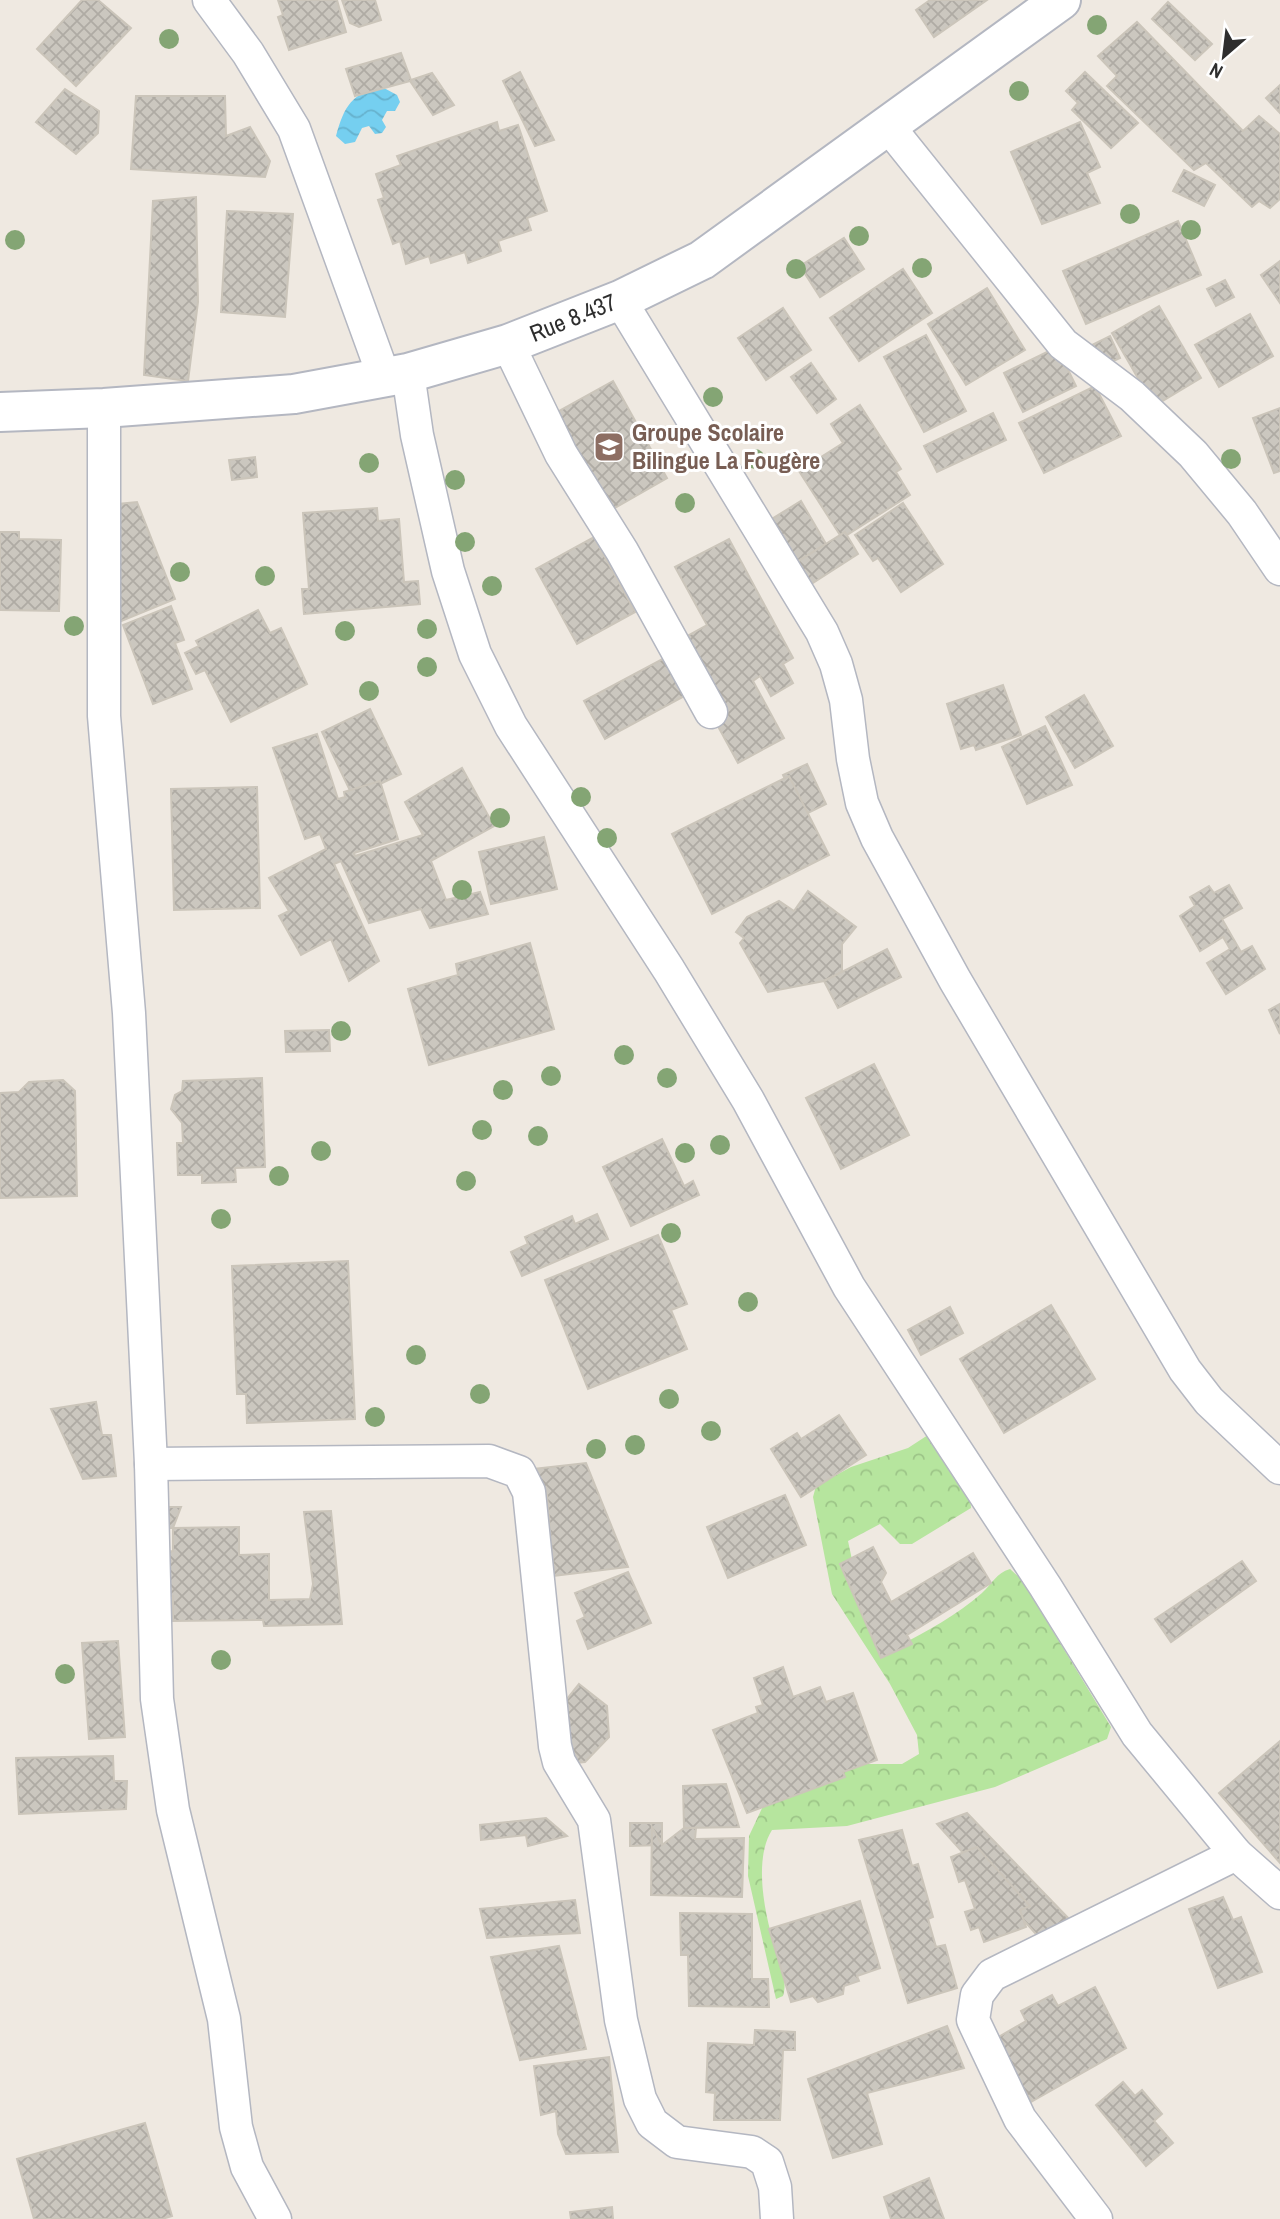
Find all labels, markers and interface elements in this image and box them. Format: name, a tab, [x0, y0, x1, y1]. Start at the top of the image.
north arrow	[1189, 21, 1259, 91]
text: N	[1205, 57, 1227, 85]
street label: Rue 8.437	[525, 285, 621, 349]
place label: Groupe Scolaire Bilingue La Fougère	[632, 416, 820, 476]
school or university icon: Groupe Scolaire Bilingue La Fougère	[592, 430, 626, 464]

